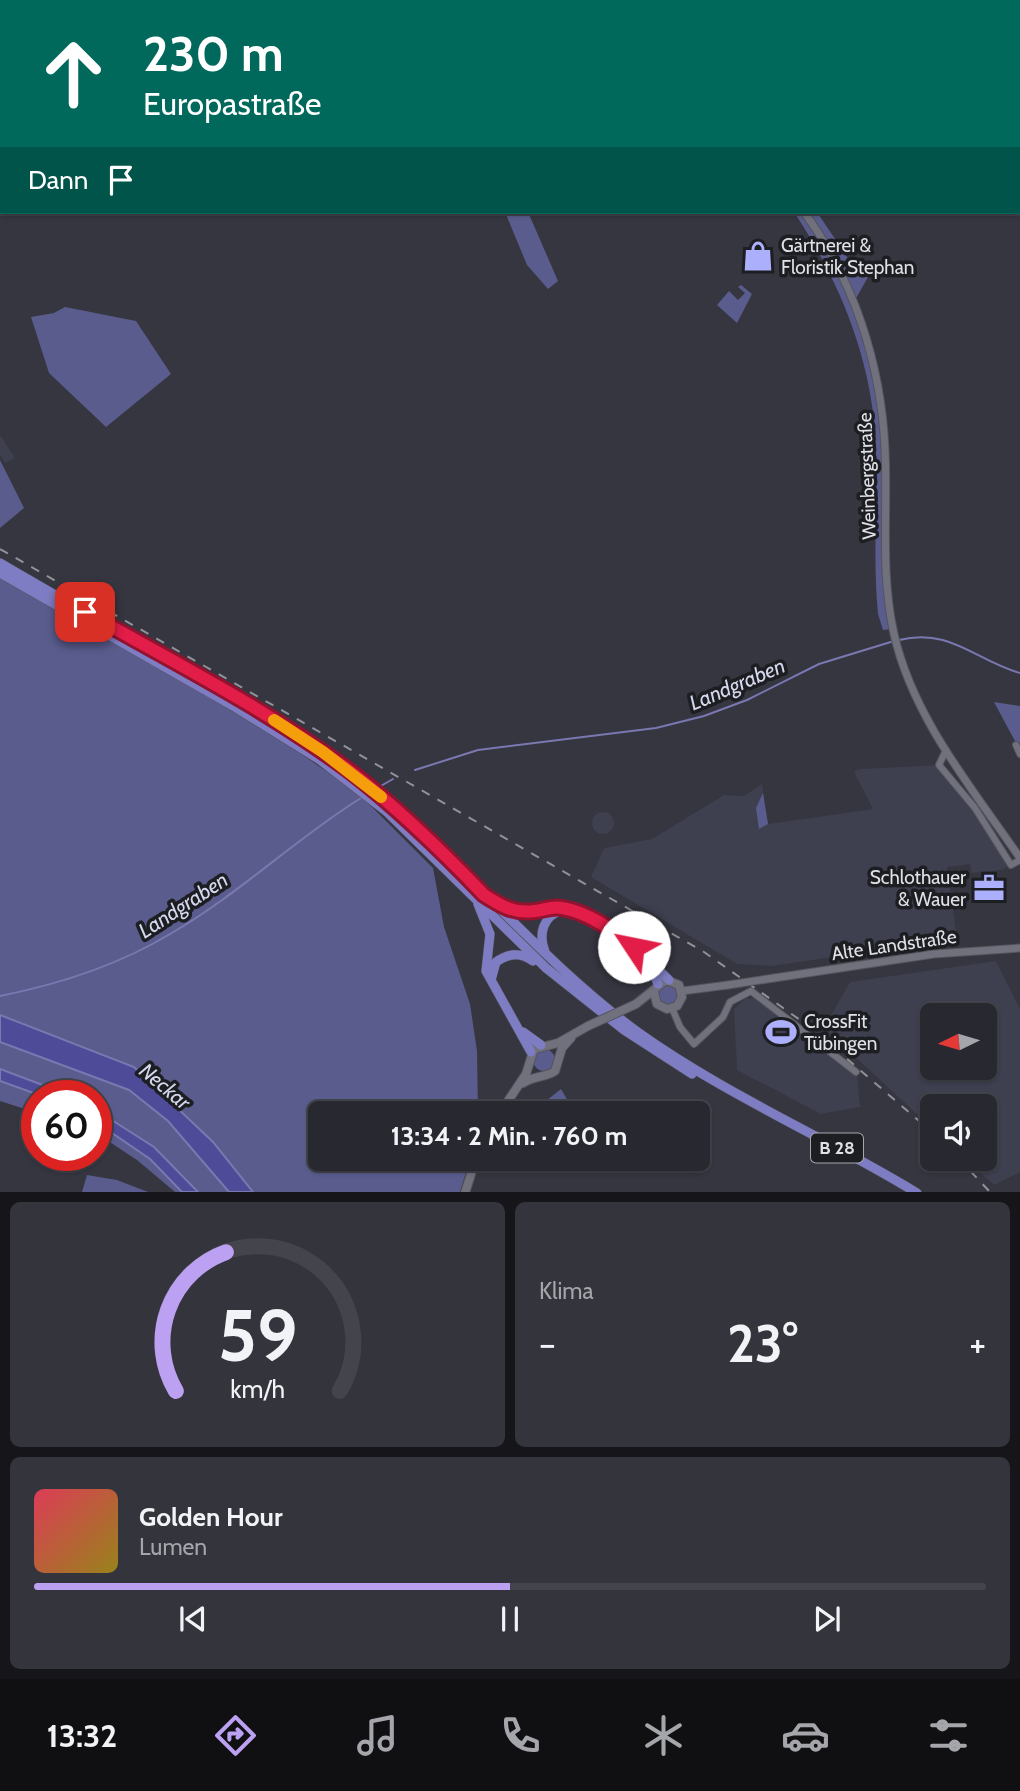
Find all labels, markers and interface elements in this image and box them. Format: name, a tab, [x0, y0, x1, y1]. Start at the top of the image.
text: 230 m	[143, 24, 284, 83]
icon: ahead	[28, 28, 119, 119]
text: Europastraße	[143, 84, 321, 123]
icon: arrive	[102, 161, 140, 199]
text: Dann	[28, 164, 88, 196]
place label: Gärtnerei & Floristik Stephan	[781, 234, 914, 279]
shop icon: Gärtnerei & Floristik Stephan	[741, 239, 775, 273]
street label: Weinbergstraße	[853, 412, 881, 540]
pin	[55, 582, 115, 642]
icon: arrive	[66, 593, 104, 631]
water label: Landgraben	[685, 653, 789, 715]
place label: Schlothauer & Wauer	[870, 866, 966, 911]
water label: Landgraben	[134, 867, 232, 943]
office icon: Schlothauer & Wauer	[972, 871, 1006, 905]
position arrow	[597, 910, 671, 984]
street label: Alte Landstraße	[830, 925, 958, 965]
north arrow	[920, 1003, 998, 1080]
map controls	[920, 1003, 997, 1171]
place label: CrossFit Tübingen	[804, 1010, 877, 1055]
sports icon: CrossFit Tübingen	[764, 1015, 798, 1049]
water label: Neckar	[134, 1058, 197, 1115]
speed limit sign: 60	[21, 1080, 112, 1171]
button: sound	[920, 1094, 997, 1171]
text: 13:34 · 2 Min. · 760 m	[391, 1120, 627, 1152]
road number: B 28	[811, 1134, 863, 1162]
text: Klima	[539, 1277, 594, 1305]
text: 59	[217, 1291, 298, 1379]
text: 23°	[727, 1312, 798, 1375]
text: −	[539, 1320, 556, 1367]
text: +	[969, 1320, 986, 1367]
text: km/h	[230, 1373, 285, 1403]
text: Golden Hour	[139, 1501, 282, 1533]
text: Lumen	[139, 1533, 207, 1561]
icon: previous	[174, 1600, 212, 1638]
icon: pause	[491, 1600, 529, 1638]
icon: next	[808, 1600, 846, 1638]
icon: directions	[211, 1711, 260, 1760]
icon: music	[353, 1711, 402, 1760]
icon: phone	[496, 1711, 545, 1760]
icon: climate	[639, 1711, 688, 1760]
icon: car	[781, 1711, 830, 1760]
icon: filters	[924, 1711, 973, 1760]
text: 13:32	[47, 1716, 117, 1755]

